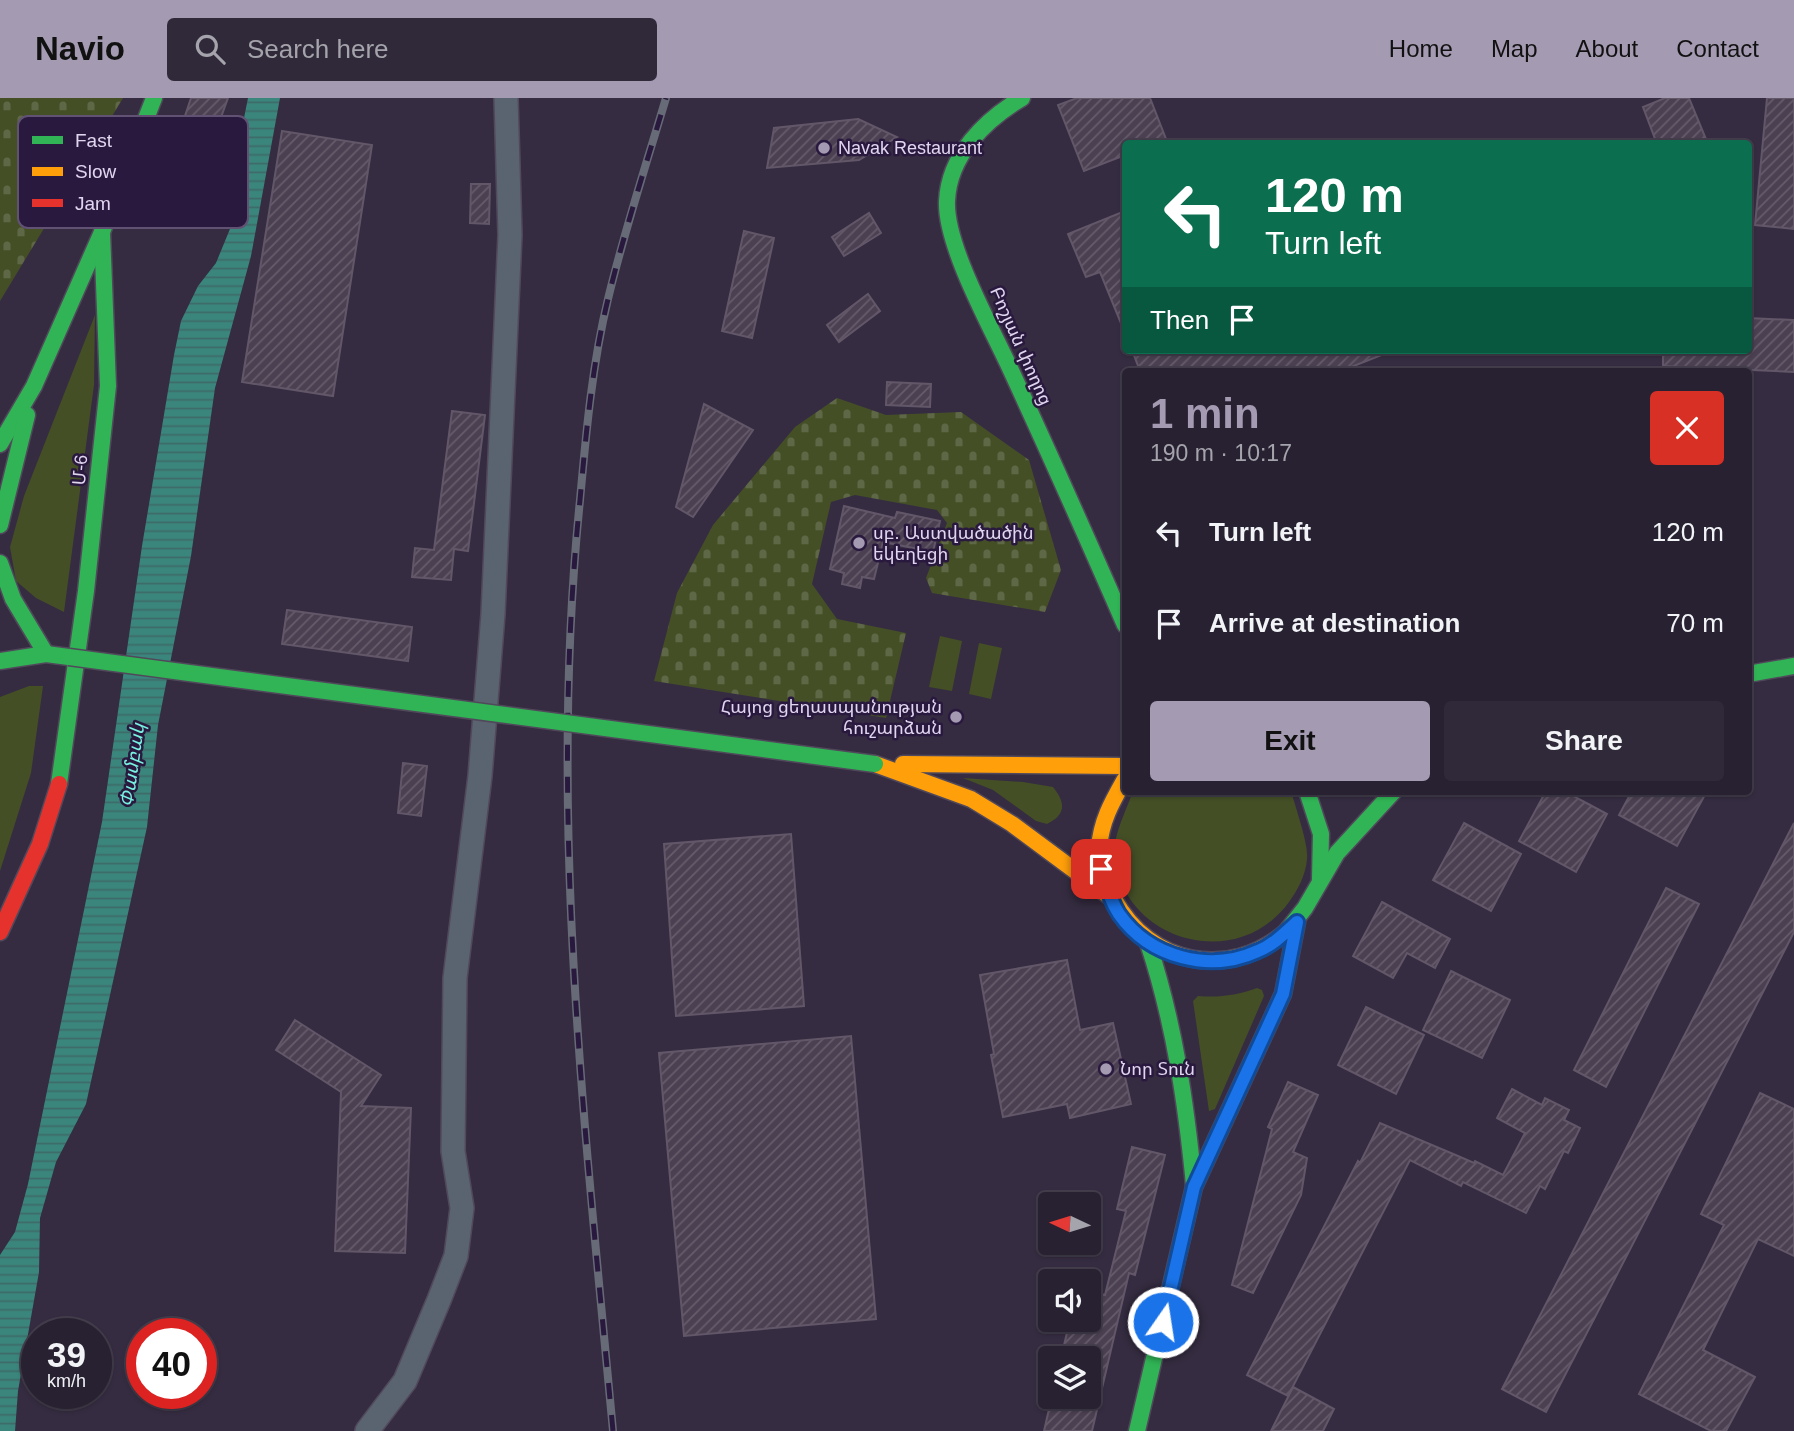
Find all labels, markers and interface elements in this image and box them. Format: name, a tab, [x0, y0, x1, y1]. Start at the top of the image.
search box	[167, 18, 657, 81]
text: Navio	[35, 30, 125, 67]
icon: search	[191, 30, 229, 68]
text: Search here	[247, 34, 389, 64]
text: Home	[1389, 35, 1453, 62]
text: Map	[1491, 35, 1538, 62]
text: About	[1576, 35, 1638, 62]
text: Contact	[1676, 35, 1759, 62]
legend	[18, 116, 248, 228]
text: Fast	[75, 130, 113, 151]
place label: Navak Restaurant	[838, 138, 982, 158]
marker: Navak Restaurant	[816, 140, 832, 156]
text: Slow	[75, 161, 116, 182]
icon: left	[1150, 168, 1241, 259]
text: 120 m	[1265, 168, 1404, 222]
text: Jam	[75, 193, 111, 214]
text: Turn left	[1265, 225, 1381, 261]
street label: Բոշյան փողոց	[986, 284, 1056, 408]
icon: arrive	[1223, 301, 1261, 339]
text: Then	[1150, 305, 1209, 335]
text: 1 min	[1150, 390, 1260, 437]
button: close	[1650, 391, 1724, 465]
text: 190 m · 10:17	[1150, 440, 1292, 466]
street label: Մ-6	[69, 454, 91, 486]
icon: left	[1150, 514, 1188, 552]
text: Turn left	[1209, 517, 1311, 547]
text: 120 m	[1652, 517, 1724, 547]
place label: սբ. Աստվածածին եկեղեցի	[873, 523, 1034, 564]
marker: սբ. Աստվածածին եկեղեցի	[851, 535, 867, 551]
icon: arrive	[1150, 605, 1188, 643]
text: Arrive at destination	[1209, 608, 1460, 638]
text: 70 m	[1666, 608, 1724, 638]
place label: Հայոց ցեղասպանության հուշարձան	[721, 697, 942, 738]
button: Exit	[1150, 701, 1430, 781]
button: Share	[1444, 701, 1724, 781]
marker: Հայոց ցեղասպանության հուշարձան	[948, 709, 964, 725]
water label: Փամբակ	[116, 720, 149, 808]
pin	[1071, 839, 1131, 899]
icon: arrive	[1082, 850, 1120, 888]
place label: Նոր Տուն	[1120, 1059, 1195, 1079]
marker: Նոր Տուն	[1098, 1061, 1114, 1077]
north arrow	[1038, 1192, 1101, 1255]
map controls	[1038, 1192, 1101, 1409]
button: sound	[1038, 1269, 1101, 1332]
position arrow	[1126, 1285, 1200, 1359]
speed limit sign: 40	[126, 1318, 217, 1409]
text: 39	[47, 1335, 86, 1374]
button: layers	[1038, 1346, 1101, 1409]
text: km/h	[47, 1371, 86, 1391]

